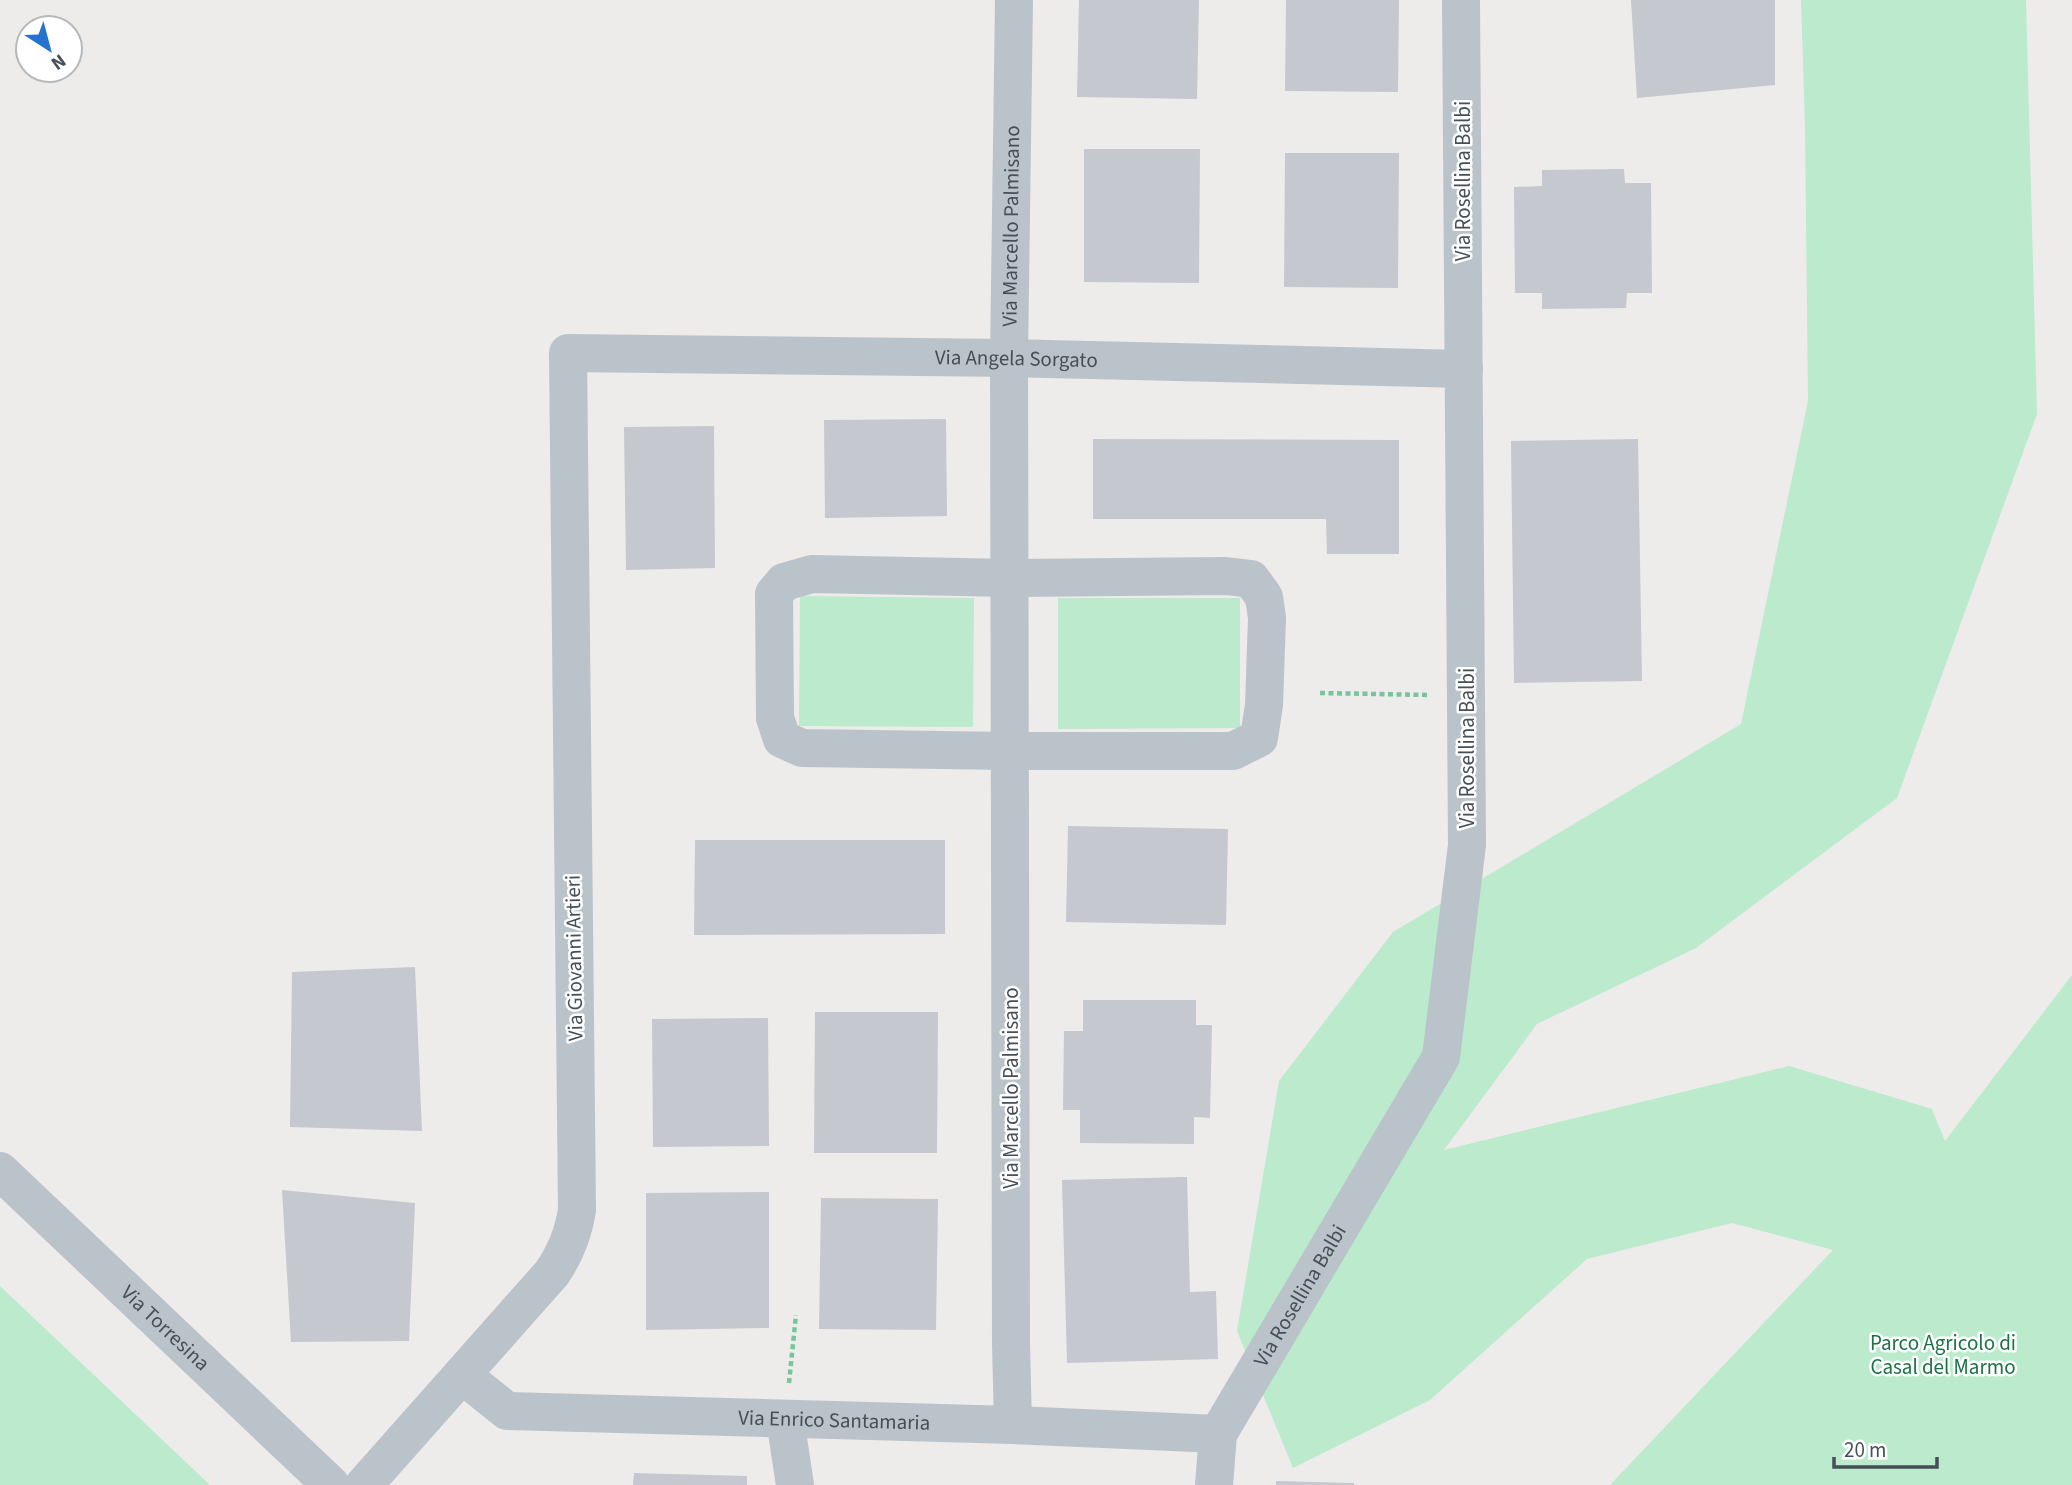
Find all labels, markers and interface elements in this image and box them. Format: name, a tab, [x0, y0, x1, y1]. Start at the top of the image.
north arrow	[14, 14, 84, 84]
text: N	[45, 47, 71, 76]
street label: Via Rosellina Balbi	[1448, 101, 1478, 261]
street label: Via Marcello Palmisano	[994, 125, 1027, 327]
street label: Via Angela Sorgato	[935, 342, 1098, 375]
street label: Via Rosellina Balbi	[1452, 668, 1482, 828]
street label: Via Giovanni Artieri	[558, 875, 590, 1041]
street label: Via Marcello Palmisano	[996, 987, 1026, 1189]
street label: Via Rosellina Balbi	[1246, 1219, 1354, 1372]
street label: Via Torresina	[114, 1278, 217, 1378]
park label: Parco Agricolo di Casal del Marmo	[1870, 1328, 2016, 1382]
street label: Via Enrico Santamaria	[738, 1402, 931, 1438]
scale bar	[1834, 1426, 1937, 1470]
text: 20 m	[1844, 1435, 1886, 1465]

